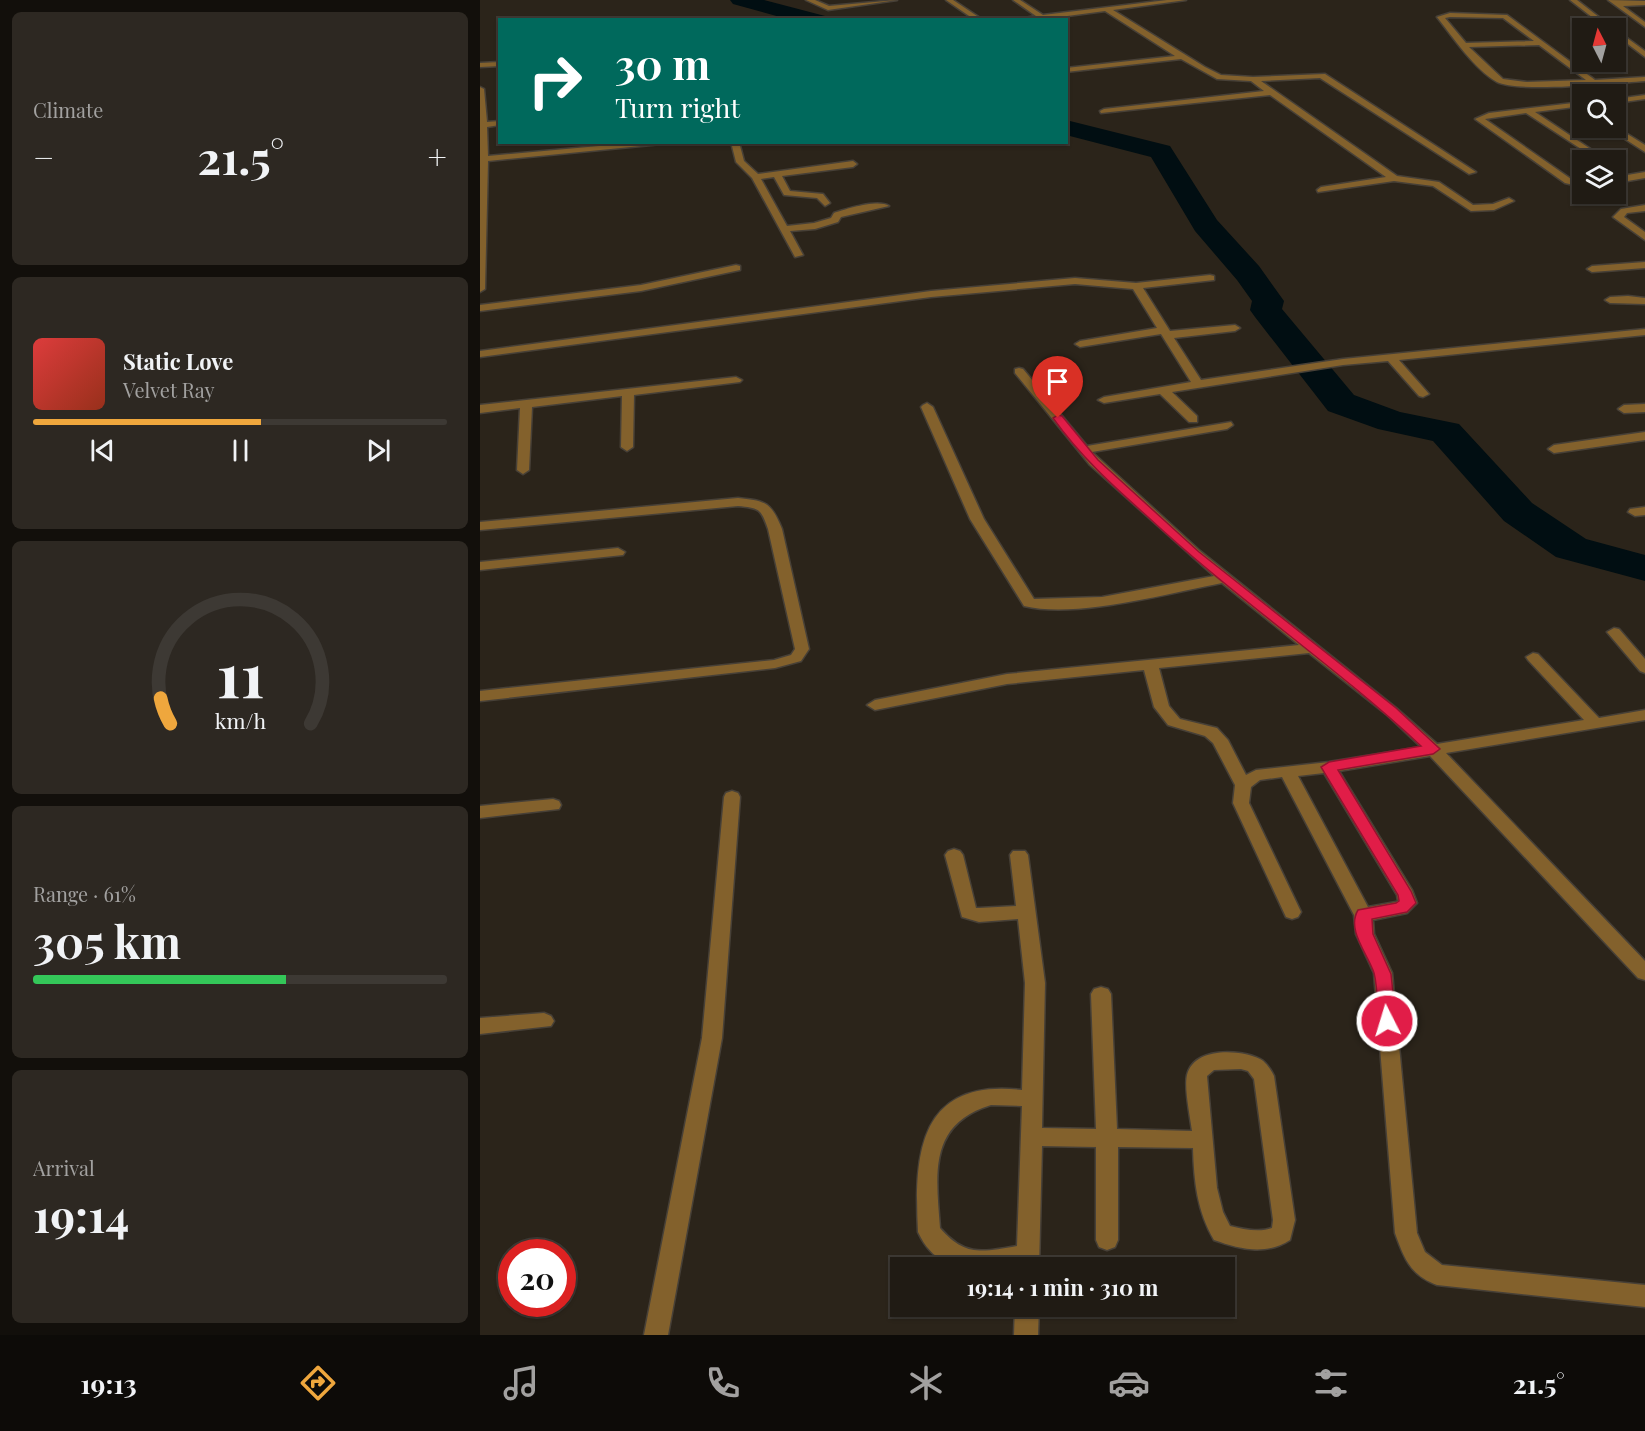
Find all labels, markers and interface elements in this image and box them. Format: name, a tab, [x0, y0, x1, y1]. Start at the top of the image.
north arrow	[1572, 18, 1626, 72]
map controls	[1572, 18, 1626, 204]
text: 30 m	[615, 35, 710, 91]
icon: right	[516, 42, 594, 120]
button: search	[1572, 84, 1626, 138]
text: Turn right	[615, 89, 740, 125]
text: Climate	[33, 96, 103, 123]
text: 21.5°	[198, 126, 284, 186]
text: −	[33, 134, 54, 178]
text: +	[428, 134, 447, 178]
button: layers	[1572, 150, 1626, 204]
text: Static Love	[123, 346, 233, 376]
pin	[1032, 356, 1083, 418]
icon: arrive	[1041, 365, 1074, 398]
text: Velvet Ray	[123, 376, 215, 403]
icon: previous	[86, 434, 119, 467]
icon: pause	[224, 434, 257, 467]
icon: next	[362, 434, 395, 467]
text: 11	[216, 631, 264, 715]
text: km/h	[214, 707, 266, 735]
text: Range · 61%	[33, 880, 136, 907]
text: 305 km	[33, 910, 181, 970]
position arrow	[1355, 989, 1419, 1053]
text: Arrival	[33, 1154, 95, 1181]
text: 19:14	[33, 1184, 129, 1244]
speed limit sign: 20	[498, 1239, 576, 1317]
text: 19:14 · 1 min · 310 m	[967, 1272, 1158, 1302]
icon: directions	[297, 1362, 339, 1404]
icon: music	[500, 1362, 542, 1404]
icon: phone	[702, 1362, 744, 1404]
icon: climate	[905, 1362, 947, 1404]
icon: car	[1108, 1362, 1150, 1404]
icon: filters	[1310, 1362, 1352, 1404]
text: 19:13	[80, 1365, 137, 1401]
text: 21.5°	[1513, 1365, 1565, 1401]

